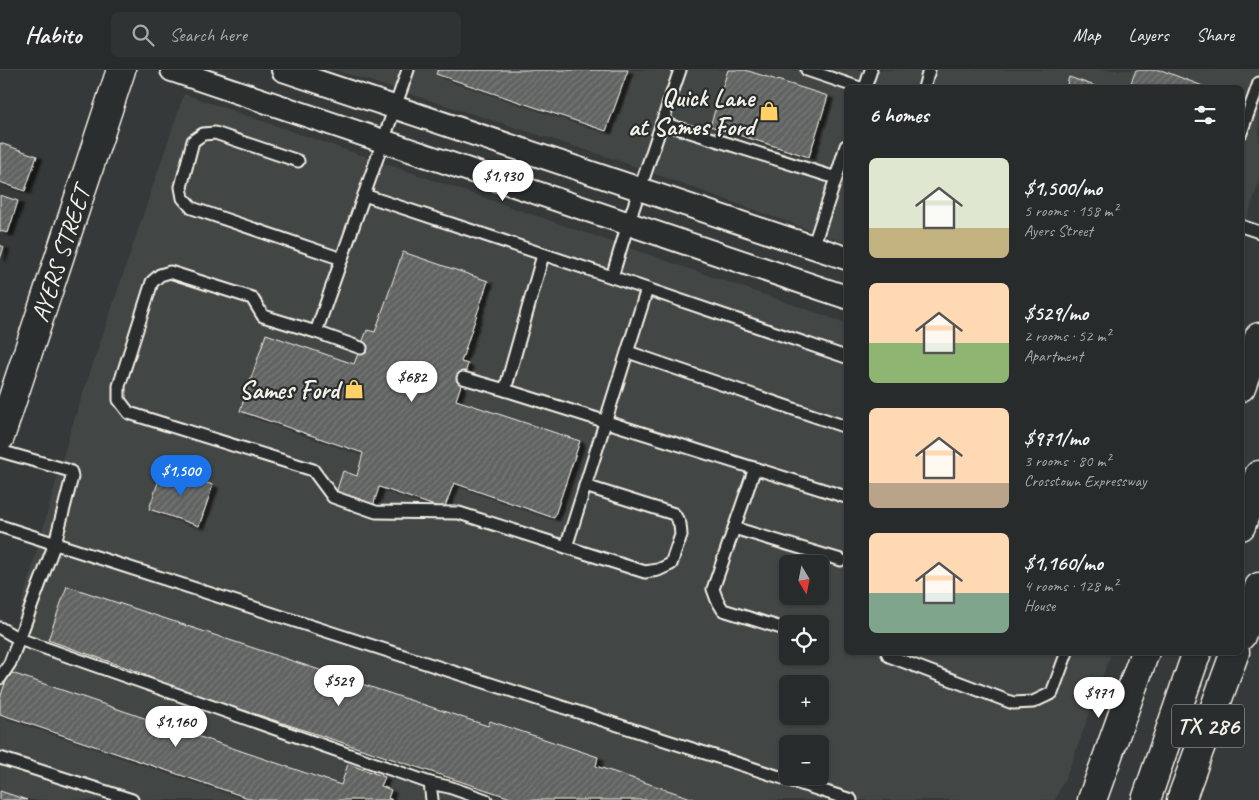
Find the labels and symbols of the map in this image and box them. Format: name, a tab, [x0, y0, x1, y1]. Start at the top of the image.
place label: Quick Lane at Sames Ford	[628, 82, 759, 143]
shop icon: Quick Lane at Sames Ford	[758, 100, 780, 122]
pin: $1,930	[462, 160, 544, 202]
street label: AYERS STREET	[24, 177, 100, 326]
pin: $682	[382, 360, 442, 403]
place label: Sames Ford	[239, 374, 343, 406]
shop icon: Sames Ford	[343, 378, 365, 400]
pin: $1,500	[140, 454, 222, 497]
north arrow	[779, 555, 829, 605]
pin: $529	[309, 664, 369, 707]
pin: $971	[1069, 676, 1129, 719]
road number: TX 286	[1172, 704, 1244, 748]
pin: $1,160	[135, 706, 217, 748]

